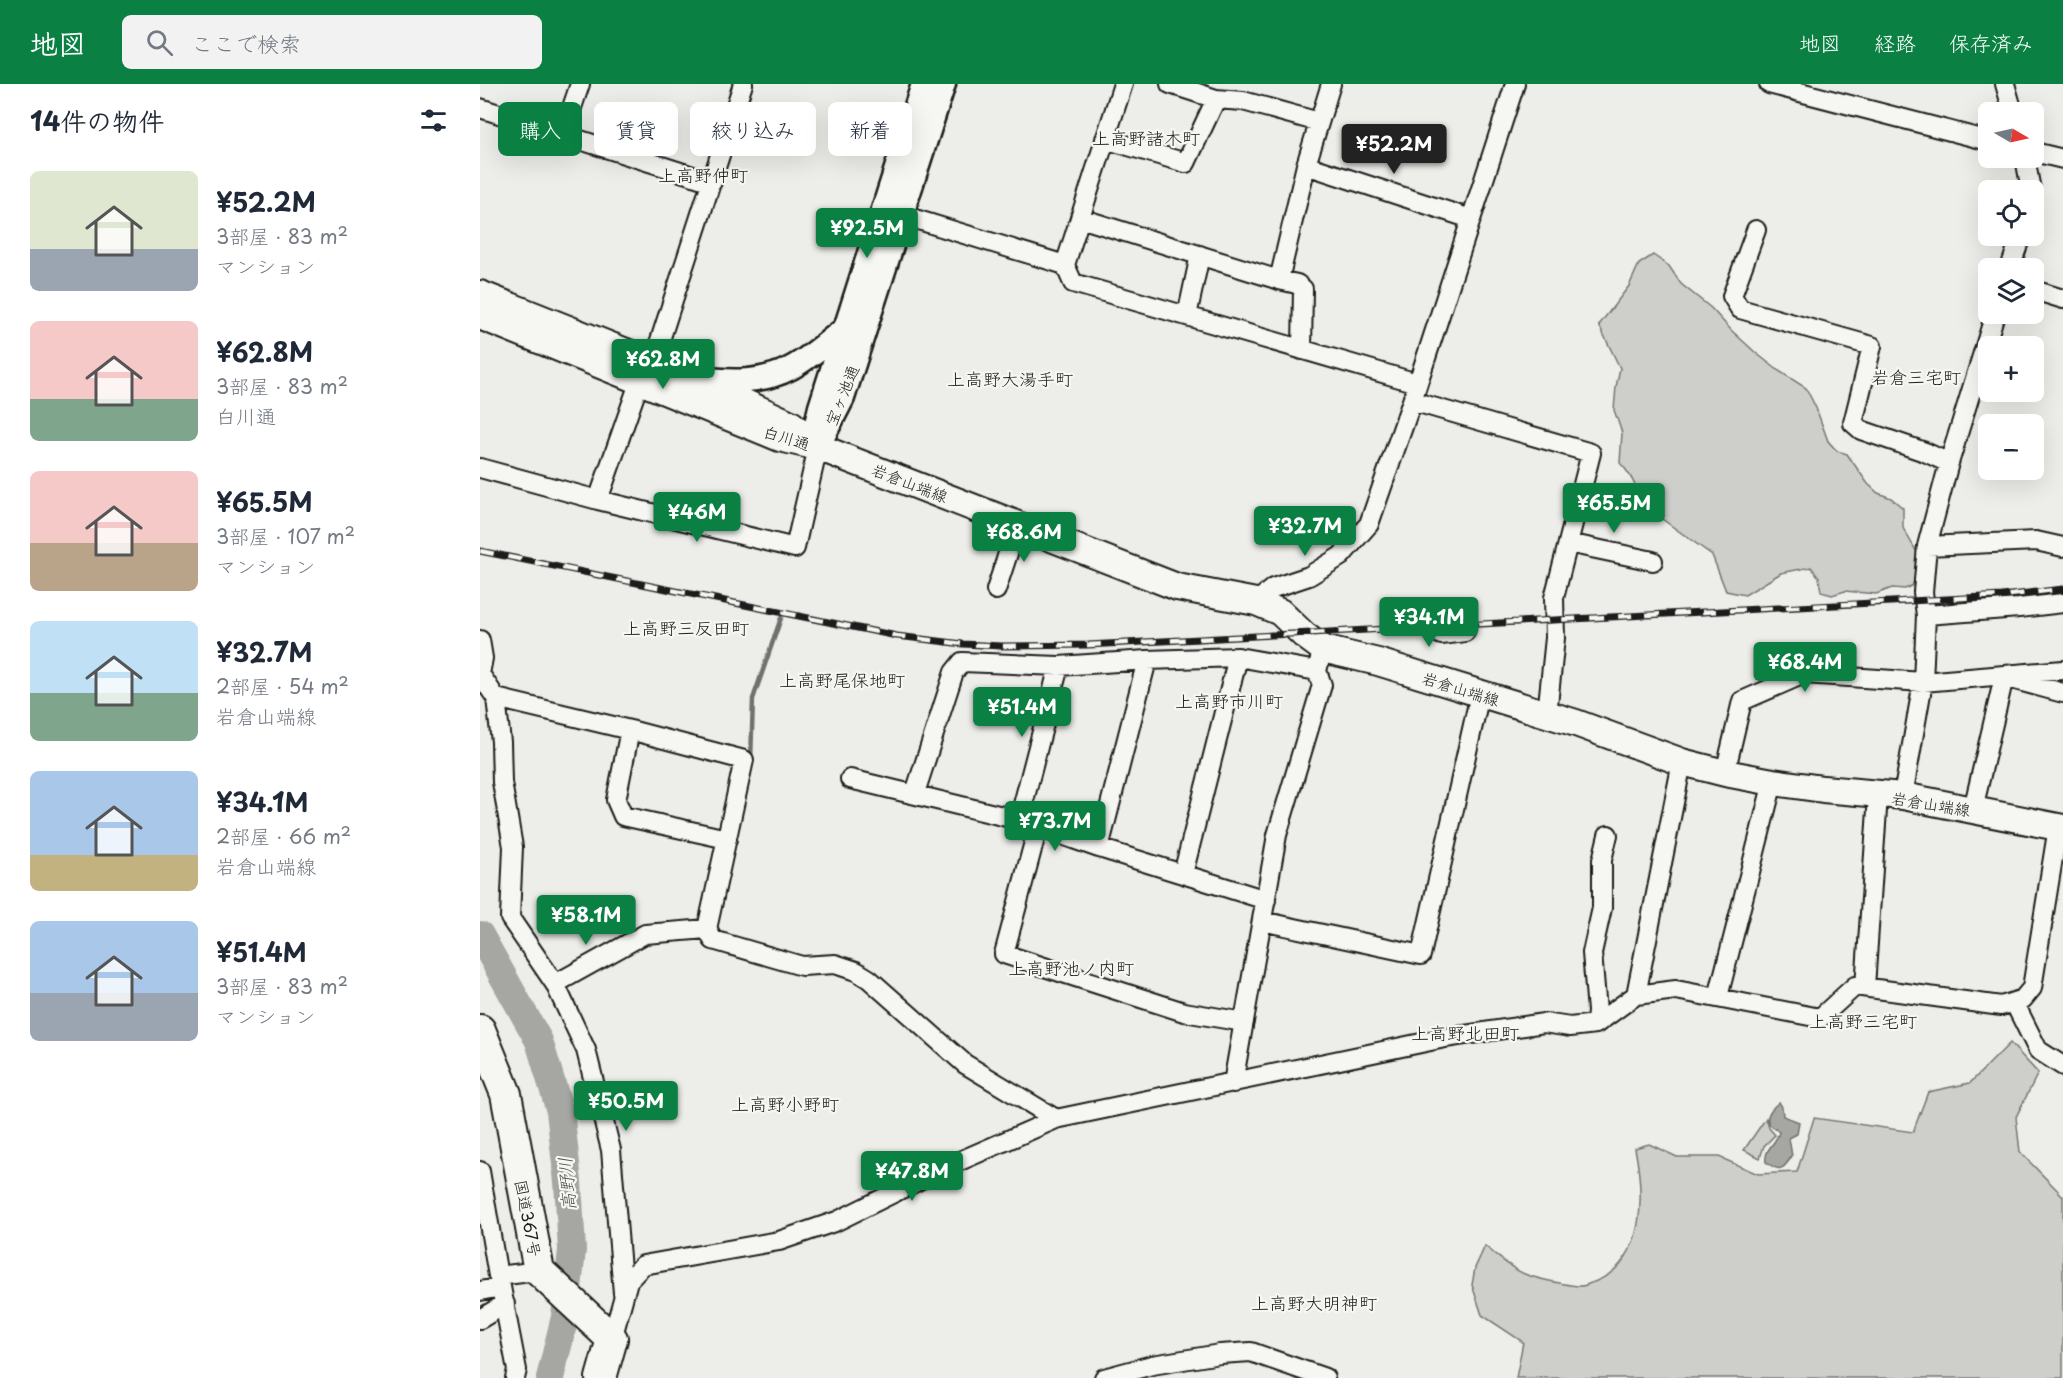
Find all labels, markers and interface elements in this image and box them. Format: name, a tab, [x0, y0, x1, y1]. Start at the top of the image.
search box	[122, 15, 542, 69]
text: 地図	[30, 21, 86, 64]
icon: search	[143, 26, 176, 59]
text: ここで検索	[191, 26, 301, 59]
text: 地図	[1799, 26, 1841, 58]
text: 経路	[1874, 26, 1916, 58]
text: 保存済み	[1949, 26, 2033, 58]
text: 14件の物件	[30, 101, 164, 140]
chip: 購入	[498, 102, 582, 156]
chip: 賃貸	[594, 102, 678, 156]
chip: 絞り込み	[690, 102, 816, 156]
chip: 新着	[828, 102, 912, 156]
north arrow	[1978, 102, 2044, 168]
map controls	[1978, 102, 2044, 480]
icon: filters	[417, 104, 450, 137]
district label: 上高野諸木町	[1092, 124, 1200, 151]
pin: ¥52.2M	[1345, 124, 1443, 175]
text: ¥52.2M	[1356, 128, 1432, 158]
district label: 上高野仲町	[658, 161, 748, 188]
button: locate	[1978, 180, 2044, 246]
text: ¥52.2M	[216, 182, 316, 221]
icon: home	[78, 195, 150, 267]
pin: ¥92.5M	[818, 208, 916, 259]
text: ¥92.5M	[830, 212, 904, 242]
text: 3部屋 · 83 m²	[216, 221, 348, 251]
text: マンション	[216, 251, 315, 281]
button: layers	[1978, 258, 2044, 324]
text: ¥62.8M	[216, 332, 313, 371]
button: +	[1978, 336, 2044, 402]
pin: ¥62.8M	[614, 339, 712, 390]
text: ¥62.8M	[626, 343, 700, 373]
icon: home	[78, 345, 150, 417]
street label: 宝ヶ池通	[818, 361, 864, 429]
district label: 岩倉三宅町	[1871, 363, 1961, 390]
district label: 上高野大湯手町	[947, 365, 1073, 392]
text: 3部屋 · 83 m²	[216, 371, 348, 401]
text: 白川通	[216, 401, 276, 431]
button: −	[1978, 414, 2044, 480]
street label: 白川通	[761, 419, 813, 455]
street label: 岩倉山端線	[868, 456, 952, 508]
text: ¥65.5M	[216, 482, 313, 521]
pin: ¥65.5M	[1565, 483, 1663, 534]
text: ¥65.5M	[1577, 487, 1651, 517]
pin: ¥46M	[661, 492, 733, 543]
icon: home	[78, 495, 150, 567]
text: ¥46M	[668, 496, 726, 526]
pin: ¥32.7M	[1256, 506, 1354, 557]
text: ¥32.7M	[1268, 510, 1342, 540]
pin: ¥68.6M	[975, 512, 1073, 563]
text: ¥68.6M	[986, 516, 1062, 546]
text: 3部屋 · 107 m²	[216, 521, 355, 551]
text: マンション	[216, 551, 315, 581]
pin: ¥34.1M	[1380, 597, 1478, 648]
text: ¥34.1M	[1393, 601, 1465, 631]
district label: 上高野三反田町	[623, 614, 749, 641]
text: ¥32.7M	[216, 632, 312, 671]
pin: ¥68.4M	[1756, 642, 1854, 693]
icon: home	[78, 645, 150, 717]
text: ¥68.4M	[1768, 646, 1842, 676]
street label: 岩倉山端線	[1419, 665, 1503, 711]
district label: 上高野尾保地町	[779, 666, 905, 693]
text: 2部屋 · 54 m²	[216, 671, 349, 701]
pin: ¥51.4M	[973, 687, 1071, 738]
district label: 上高野市川町	[1175, 687, 1283, 714]
text: ¥51.4M	[987, 691, 1057, 721]
text: 岩倉山端線	[216, 701, 316, 731]
text: ¥34.1M	[216, 782, 308, 821]
street label: 岩倉山端線	[1890, 785, 1972, 821]
icon: home	[78, 795, 150, 867]
pin: ¥73.7M	[1006, 801, 1104, 852]
text: ¥73.7M	[1019, 805, 1092, 835]
text: 2部屋 · 66 m²	[216, 821, 351, 851]
text: 岩倉山端線	[216, 851, 316, 881]
pin: ¥58.1M	[537, 895, 635, 946]
text: ¥58.1M	[551, 899, 621, 929]
text: ¥51.4M	[216, 932, 307, 971]
icon: home	[78, 945, 150, 1017]
district label: 上高野池ノ内町	[1008, 954, 1134, 981]
text: 3部屋 · 83 m²	[216, 971, 348, 1001]
text: マンション	[216, 1001, 315, 1031]
district label: 上高野三宅町	[1809, 1007, 1917, 1034]
district label: 上高野北田町	[1411, 1019, 1519, 1046]
pin: ¥50.5M	[577, 1081, 675, 1132]
text: ¥50.5M	[588, 1085, 664, 1115]
district label: 上高野小野町	[731, 1090, 839, 1117]
pin: ¥47.8M	[863, 1151, 961, 1202]
text: ¥47.8M	[875, 1155, 949, 1185]
water label: 高野川	[550, 1156, 582, 1212]
street label: 国道367号	[510, 1177, 548, 1259]
district label: 上高野大明神町	[1251, 1289, 1377, 1316]

